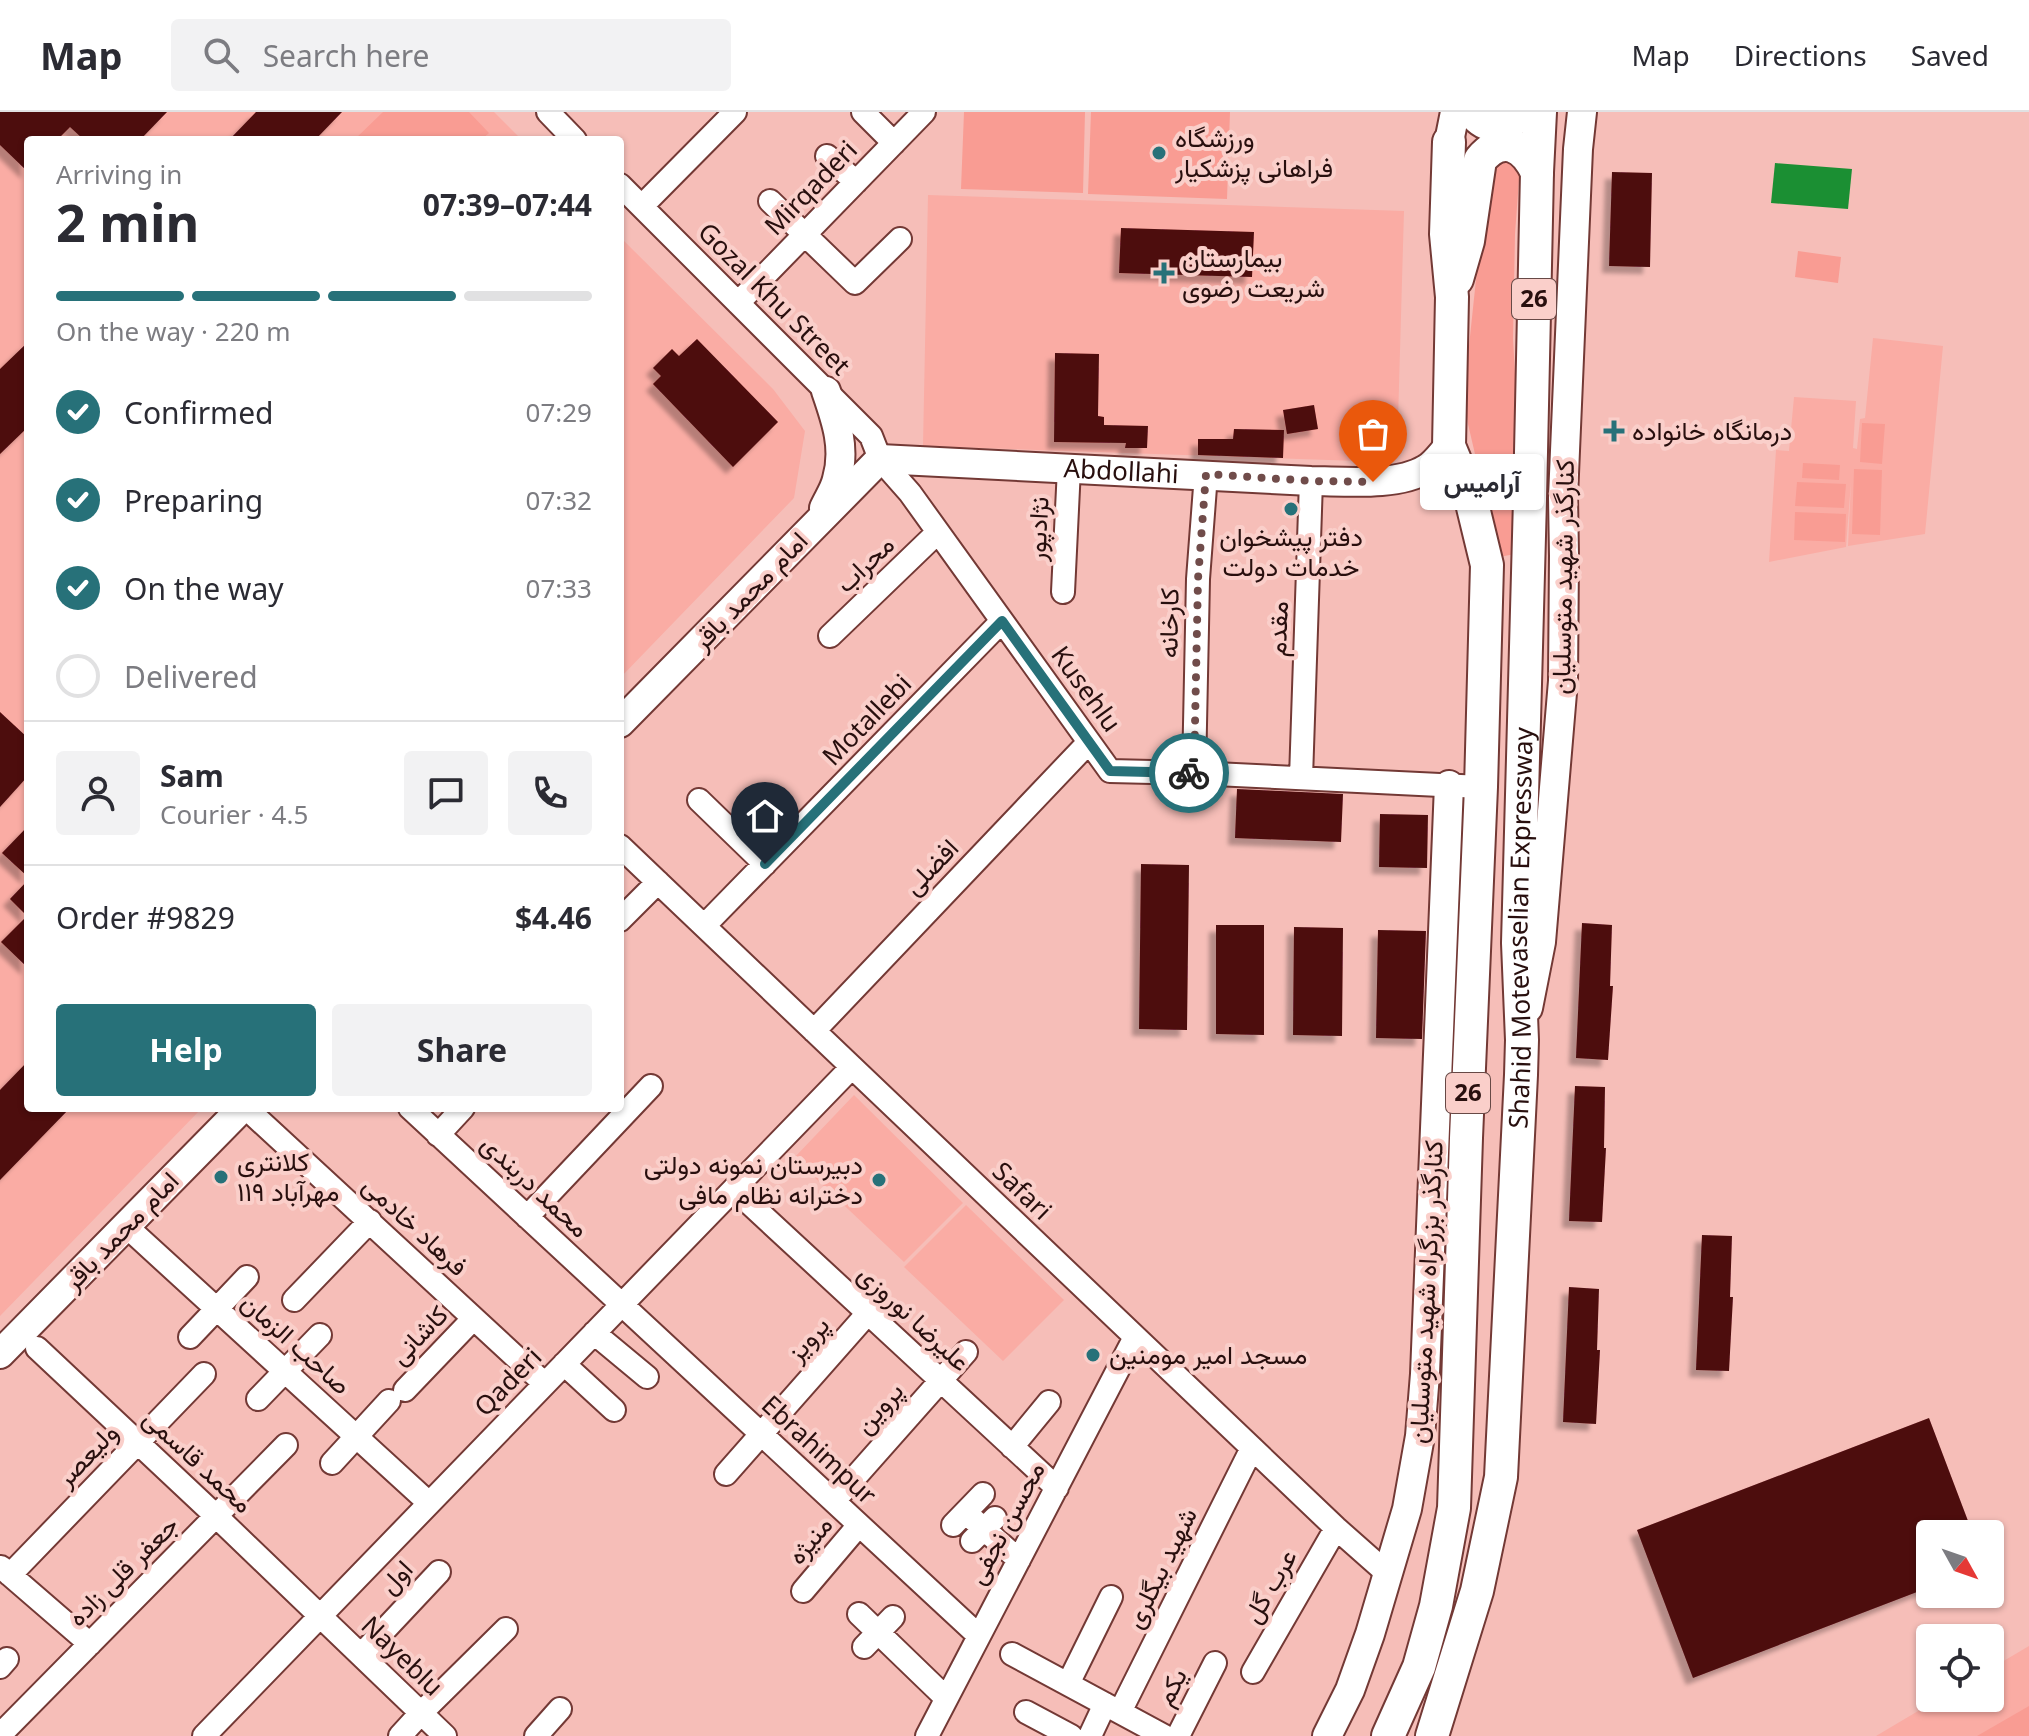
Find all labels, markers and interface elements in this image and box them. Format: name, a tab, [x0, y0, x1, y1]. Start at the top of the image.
search box	[171, 19, 731, 91]
text: Map	[40, 29, 123, 81]
icon: search	[199, 33, 243, 77]
text: Search here	[263, 35, 430, 76]
text: Map	[1631, 36, 1690, 74]
text: Directions	[1734, 36, 1867, 74]
text: Saved	[1911, 36, 1989, 74]
place label: ورزشگاه فراهانی پزشکیار	[1174, 119, 1333, 186]
street label: Mirqaderi	[756, 132, 865, 243]
marker: ورزشگاه فراهانی پزشکیار	[1150, 144, 1168, 162]
text: Arriving in	[56, 156, 182, 192]
text: 07:39–07:44	[423, 184, 592, 225]
text: 2 min	[56, 186, 199, 257]
street label: Gozal Khu Street	[690, 214, 859, 383]
place label: بیمارستان شریعت رضوی	[1182, 239, 1325, 305]
marker: بیمارستان شریعت رضوی	[1153, 262, 1175, 284]
road number: 26	[1512, 279, 1556, 319]
text: On the way · 220 m	[56, 313, 290, 349]
icon: check	[56, 390, 100, 434]
text: Confirmed	[124, 392, 274, 433]
text: 07:29	[526, 394, 592, 430]
pin	[1339, 400, 1407, 482]
icon: bag	[1351, 412, 1395, 456]
place label: درمانگاه خانواده	[1632, 412, 1792, 448]
marker: درمانگاه خانواده	[1603, 420, 1625, 442]
street label: Abdollahi	[1063, 449, 1180, 491]
callout: آرامیس	[1421, 454, 1545, 510]
street label: کنارگذر شهید متوسلیان	[1542, 459, 1582, 695]
text: آرامیس	[1443, 464, 1521, 500]
icon: check	[56, 478, 100, 522]
text: Preparing	[124, 480, 263, 521]
text: 07:32	[526, 482, 592, 518]
street label: نژادپور	[1017, 496, 1058, 563]
marker: دفتر پیشخوان خدمات دولت	[1282, 500, 1300, 518]
place label: دفتر پیشخوان خدمات دولت	[1219, 518, 1363, 584]
street label: امام محمد باقر	[683, 523, 815, 658]
street label: محراب	[827, 526, 901, 600]
icon: check	[56, 566, 100, 610]
text: On the way	[124, 568, 284, 609]
text: 07:33	[526, 570, 592, 606]
street label: کارخانه	[1149, 588, 1187, 658]
street label: مقدم	[1258, 600, 1296, 658]
street label: Kusehlu	[1043, 638, 1130, 739]
text: Delivered	[124, 656, 258, 697]
street label: Motallebi	[814, 666, 919, 773]
street label: Shahid Motevaselian Expressway	[1499, 726, 1541, 1129]
courier	[1149, 733, 1229, 813]
button: person	[56, 751, 140, 835]
button: chat	[404, 751, 488, 835]
button: phone	[508, 751, 592, 835]
icon: bike	[1167, 751, 1211, 795]
text: Sam	[160, 755, 224, 796]
pin	[731, 782, 799, 864]
icon: home	[743, 794, 787, 838]
text: Courier · 4.5	[160, 796, 308, 832]
street label: افضلی	[895, 830, 966, 902]
text: Order #9829	[56, 897, 235, 938]
text: $4.46	[515, 897, 592, 938]
button: Help	[56, 1004, 316, 1096]
button: Share	[332, 1004, 592, 1096]
road number: 26	[1446, 1073, 1490, 1113]
street label: محمد دربندی	[474, 1126, 598, 1245]
street label: کنارگذر بزرگراه شهید متوسلیان	[1399, 1139, 1451, 1445]
place label: کلانتری ۱۱۹ مهرآباد	[237, 1143, 339, 1209]
place label: دبیرستان نمونه دولتی دخترانه نظام مافی	[644, 1146, 863, 1212]
street label: Safari	[985, 1153, 1060, 1227]
street label: امام محمد باقر	[54, 1163, 186, 1298]
street label: فرهاد خادمی	[355, 1167, 476, 1283]
marker: کلانتری ۱۱۹ مهرآباد	[212, 1168, 230, 1186]
marker: دبیرستان نمونه دولتی دخترانه نظام مافی	[870, 1171, 888, 1189]
street label: علیرضا نوروزی	[851, 1256, 979, 1379]
street label: صاحب الزمان	[234, 1284, 360, 1402]
street label: کاشانی	[381, 1297, 456, 1372]
street label: پرویز	[777, 1308, 838, 1370]
place label: مسجد امیر مومنین	[1109, 1336, 1307, 1372]
street label: Qaderi	[466, 1339, 549, 1424]
marker: مسجد امیر مومنین	[1084, 1346, 1102, 1364]
street label: پروین	[846, 1374, 912, 1442]
street label: Ebrahimpur	[754, 1387, 885, 1512]
street label: محمد قاسمی	[136, 1400, 262, 1521]
street label: ولیعصر	[46, 1415, 126, 1495]
street label: محسن نجفی	[958, 1455, 1052, 1590]
street label: شهید بیگلری	[1115, 1501, 1205, 1634]
street label: جعفر قلی زاده	[59, 1507, 186, 1634]
street label: منیژه	[778, 1507, 840, 1571]
north arrow	[1916, 1520, 2004, 1608]
map controls	[1916, 1520, 2004, 1712]
street label: عرب گل	[1234, 1542, 1305, 1629]
street label: اول	[370, 1552, 420, 1601]
street label: Nayeblu	[354, 1607, 452, 1703]
button: locate	[1916, 1624, 2004, 1712]
street label: یکم	[1145, 1662, 1195, 1712]

